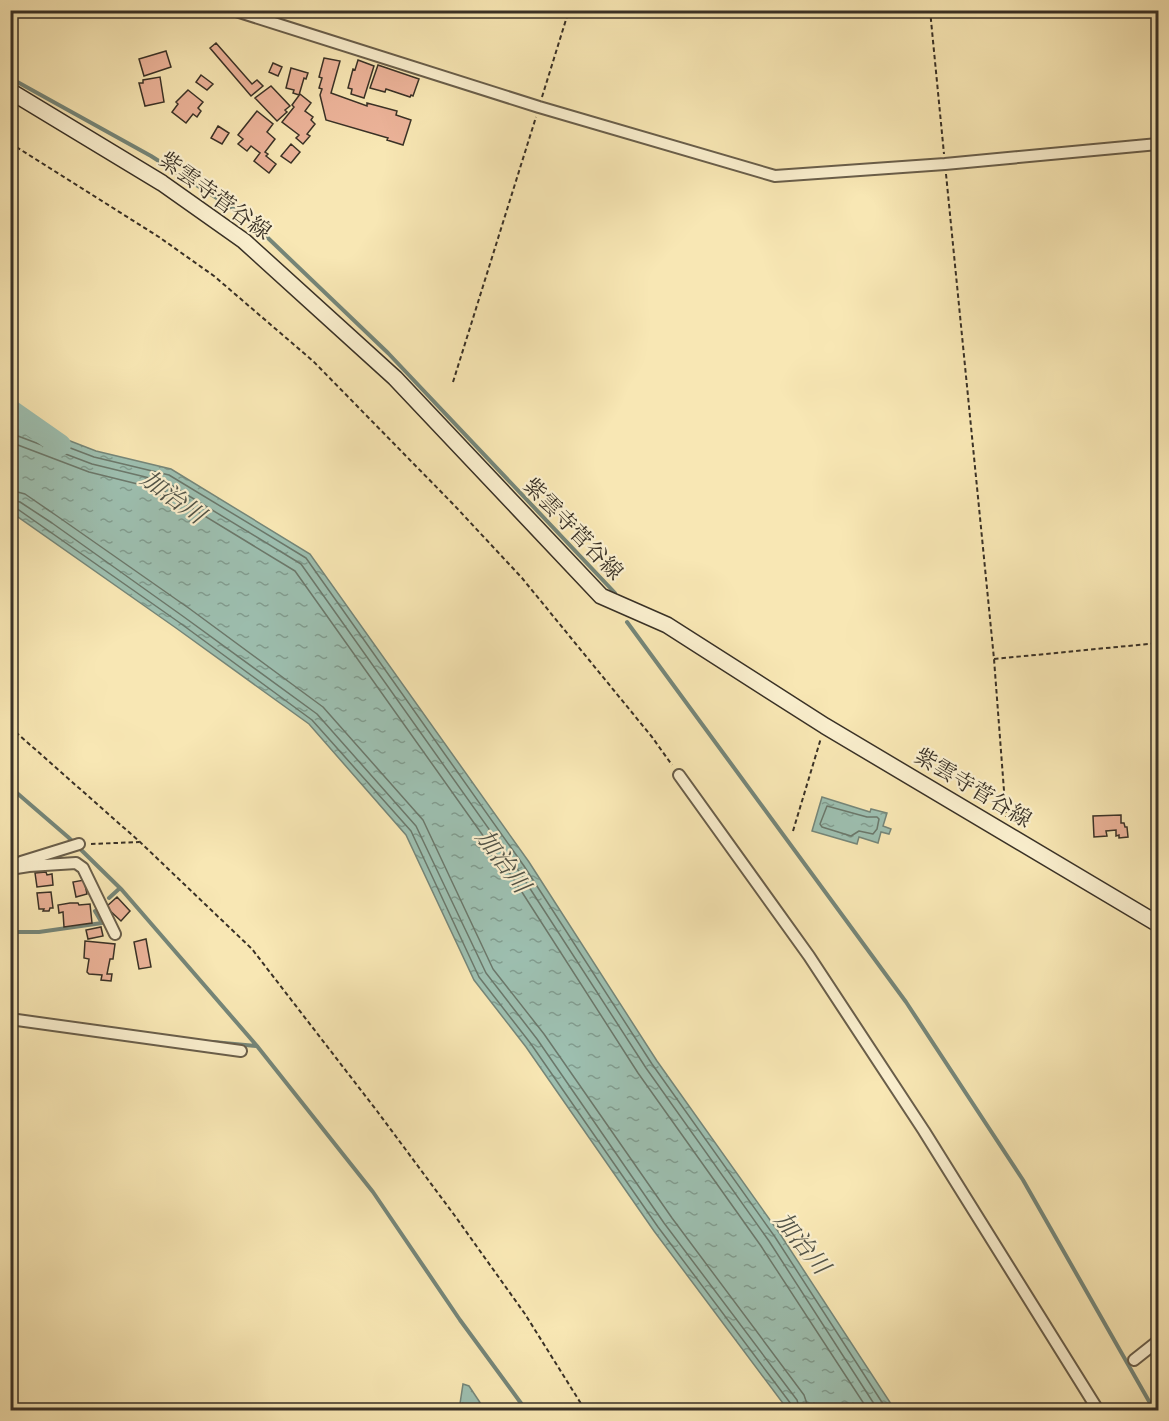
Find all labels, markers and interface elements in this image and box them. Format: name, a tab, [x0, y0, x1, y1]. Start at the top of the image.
street label: 紫雲寺菅谷線	[154, 147, 276, 245]
water label: 加治川	[136, 465, 213, 531]
street label: 紫雲寺菅谷線	[518, 472, 628, 586]
street label: 紫雲寺菅谷線	[910, 743, 1036, 833]
water label: 加治川	[470, 824, 538, 901]
water label: 加治川	[768, 1206, 837, 1282]

